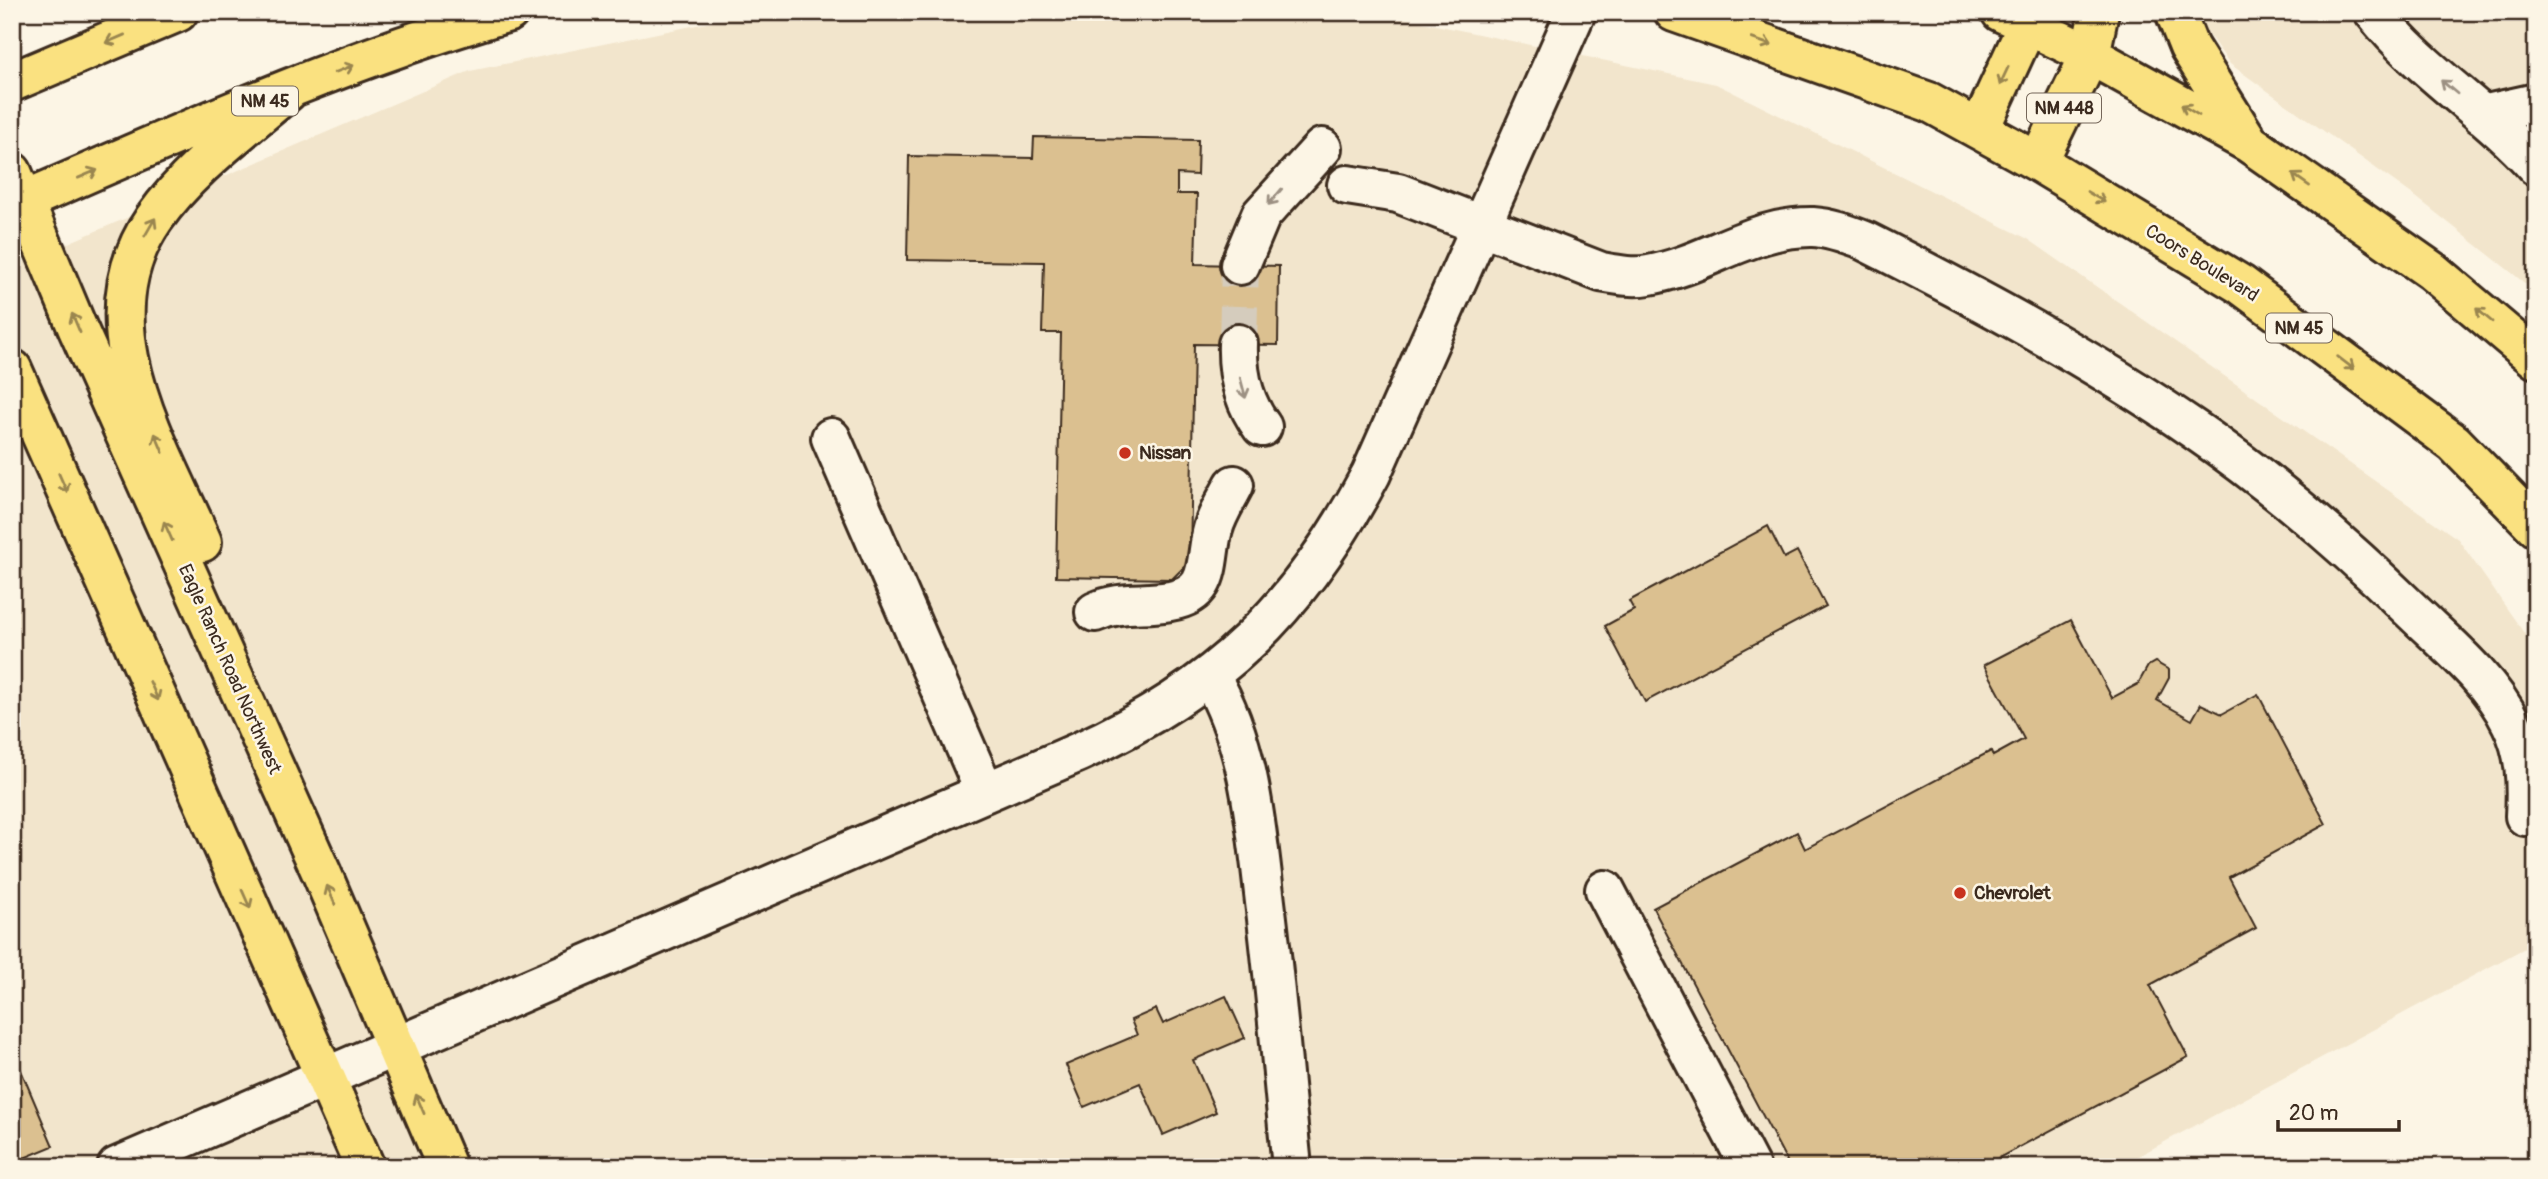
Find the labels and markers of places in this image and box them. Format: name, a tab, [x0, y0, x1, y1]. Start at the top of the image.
place label: Nissan	[1139, 441, 1191, 465]
marker: Nissan	[1117, 445, 1133, 461]
place label: Chevrolet	[1974, 881, 2052, 905]
marker: Chevrolet	[1952, 885, 1968, 901]

